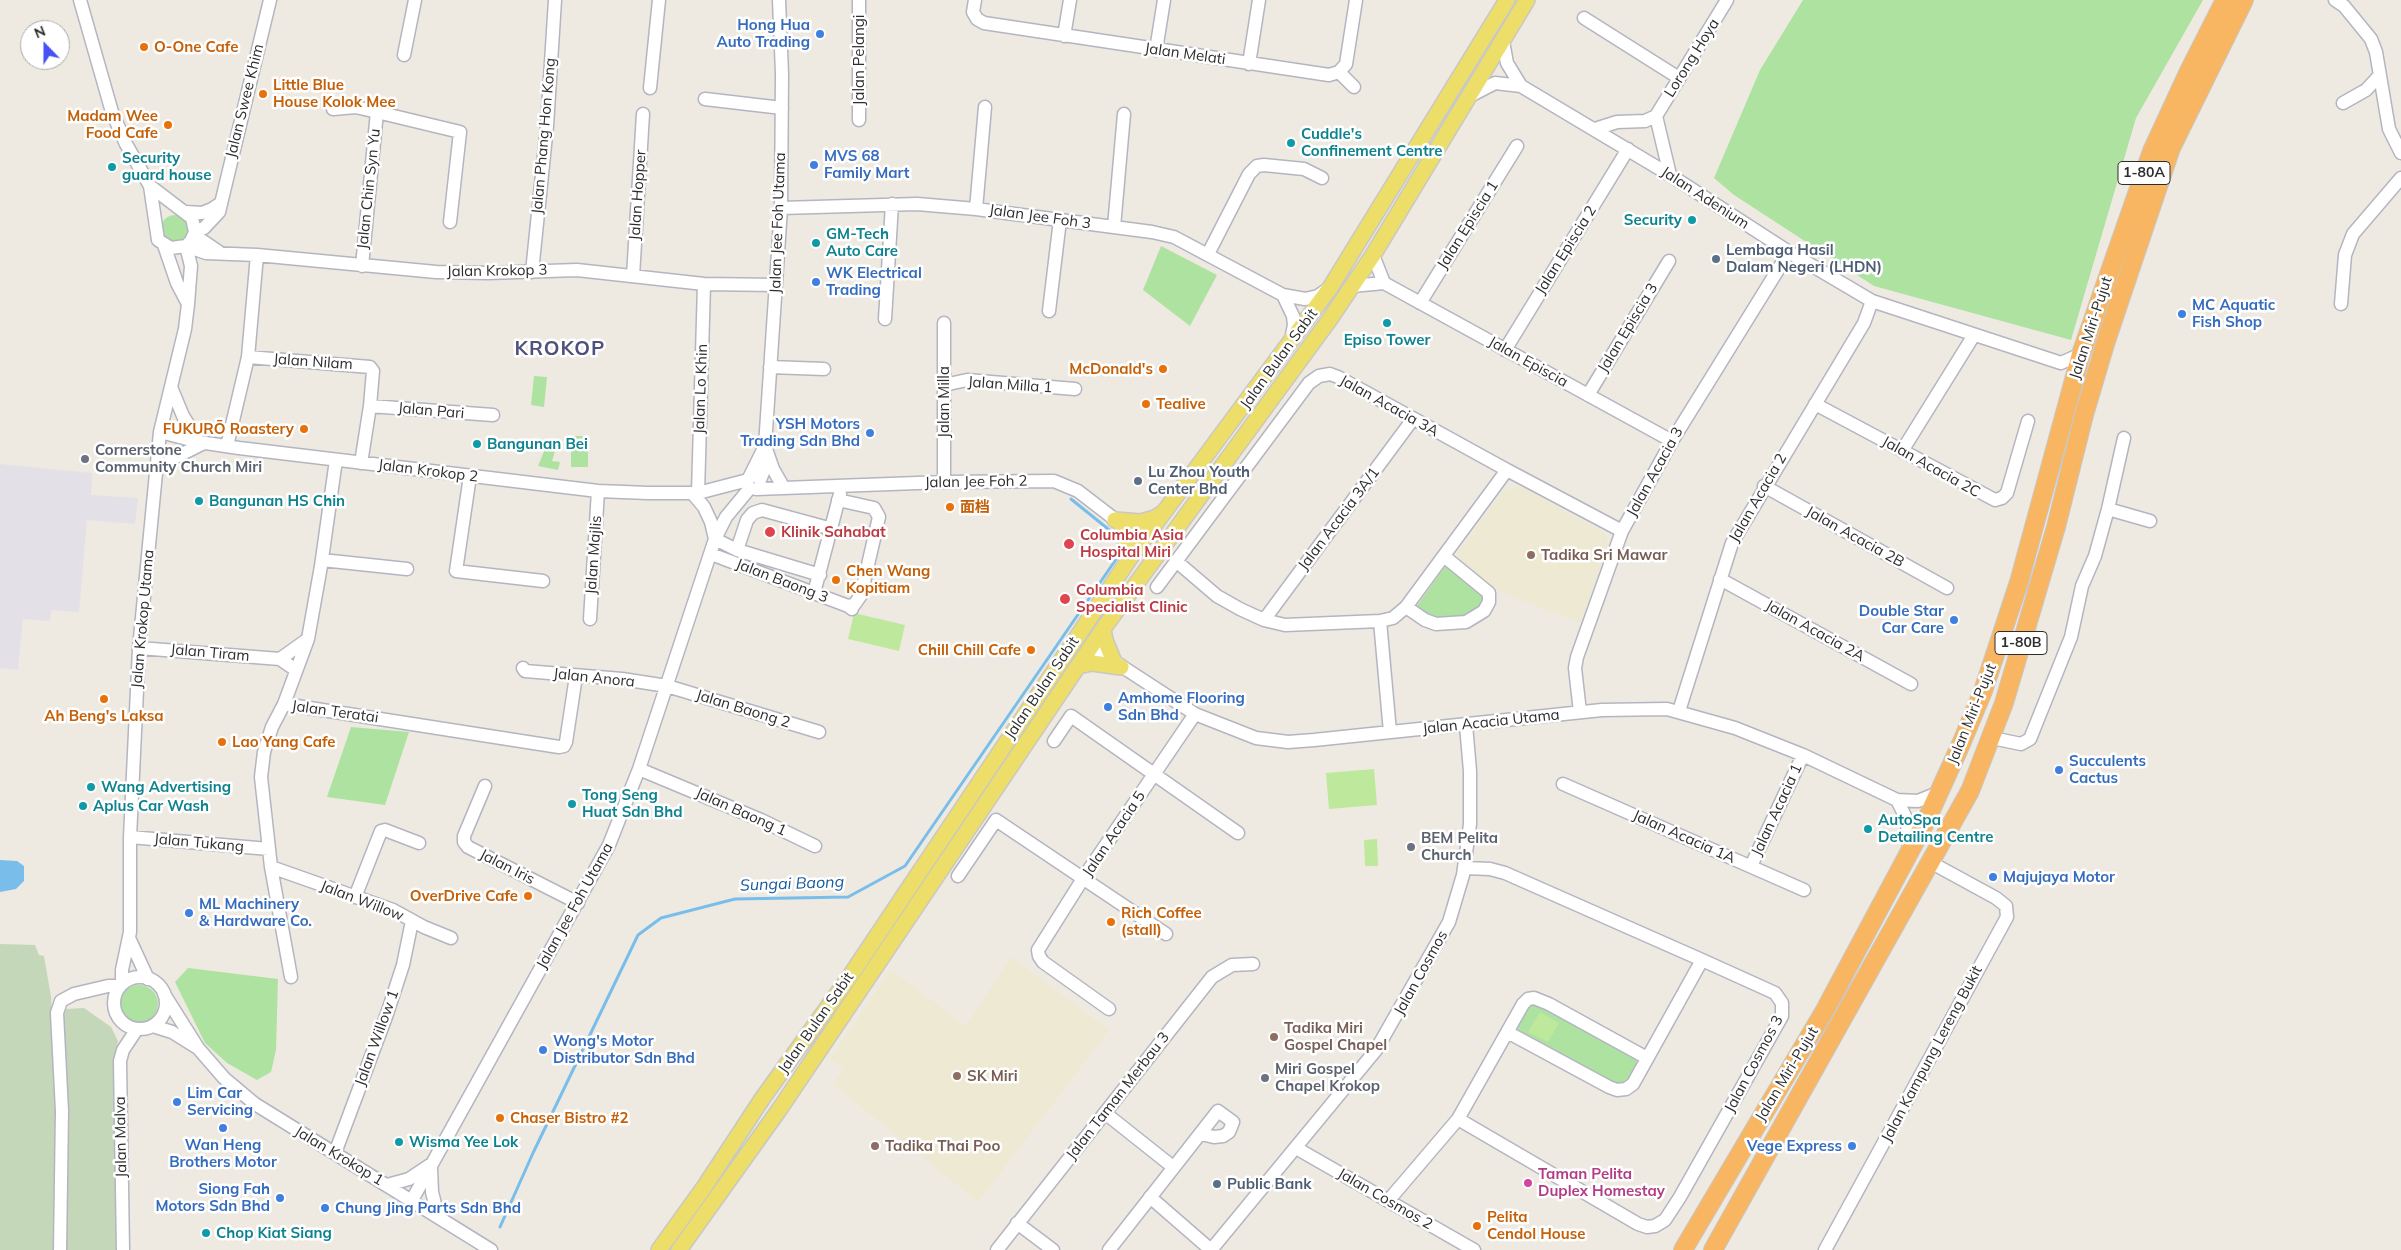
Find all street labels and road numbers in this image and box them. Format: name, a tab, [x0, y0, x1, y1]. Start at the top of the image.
street label: Jalan Pelangi	[850, 15, 868, 105]
street label: Lorong Hoya	[1661, 15, 1723, 101]
street label: Jalan Melati	[1143, 39, 1227, 69]
street label: Jalan Swee Khim	[222, 42, 268, 160]
street label: Jalan Phang Hon Kong	[528, 57, 560, 215]
street label: Jalan Chin Syn Yu	[354, 128, 384, 250]
street label: Jalan Hopper	[626, 149, 650, 241]
street label: Jalan Jee Foh Utama	[767, 152, 789, 294]
road number: 1-80A	[2118, 162, 2170, 184]
street label: Jalan Adenium	[1658, 163, 1752, 233]
street label: Jalan Episcia 1	[1434, 177, 1502, 273]
street label: Jalan Jee Foh 3	[988, 201, 1092, 233]
street label: Jalan Episcia 2	[1532, 202, 1600, 298]
street label: Jalan Krokop 3	[447, 261, 547, 281]
street label: Jalan Miri-Pujut	[2066, 274, 2116, 382]
street label: Jalan Episcia 3	[1594, 280, 1662, 376]
street label: Jalan Bulan Sabit	[1237, 305, 1321, 413]
street label: Jalan Episcia	[1485, 333, 1571, 391]
street label: Jalan Lo Khin	[690, 343, 712, 435]
street label: Jalan Nilam	[273, 350, 353, 374]
street label: Jalan Milla	[935, 366, 953, 438]
street label: Jalan Acacia 3A	[1336, 371, 1442, 441]
street label: Jalan Milla 1	[967, 373, 1053, 397]
street label: Jalan Pari	[397, 399, 465, 423]
street label: Jalan Acacia 3	[1623, 424, 1687, 520]
street label: Jalan Acacia 2C	[1879, 433, 1983, 501]
street label: Jalan Acacia 2	[1725, 450, 1791, 546]
street label: Jalan Krokop 2	[377, 456, 479, 486]
street label: Jalan Acacia 3A/1	[1294, 464, 1384, 574]
street label: Jalan Jee Foh 2	[924, 472, 1028, 492]
street label: Jalan Acacia 2B	[1803, 503, 1907, 571]
street label: Jalan Majlis	[582, 515, 606, 595]
street label: Jalan Krokop Utama	[128, 549, 158, 689]
street label: Jalan Baong 3	[733, 555, 831, 607]
street label: Jalan Acacia 2A	[1762, 596, 1868, 666]
road number: 1-80B	[1995, 632, 2047, 654]
street label: Jalan Bulan Sabit	[1001, 633, 1083, 743]
street label: Jalan Tiram	[170, 641, 250, 665]
street label: Jalan Miri-Pujut	[1944, 661, 2000, 767]
street label: Jalan Anora	[552, 665, 636, 691]
street label: Jalan Baong 2	[694, 686, 792, 732]
street label: Jalan Teratai	[290, 697, 380, 727]
street label: Jalan Acacia Utama	[1422, 706, 1560, 738]
street label: Jalan Acacia 1	[1748, 761, 1806, 859]
street label: Jalan Baong 1	[693, 784, 789, 840]
street label: Jalan Acacia 5	[1079, 788, 1149, 880]
street label: Jalan Acacia 1A	[1630, 806, 1738, 868]
street label: Jalan Tukang	[153, 830, 245, 856]
street label: Jalan Jee Foh Utama	[533, 840, 617, 972]
street label: Jalan Iris	[476, 845, 538, 889]
street label: Jalan Willow	[318, 877, 406, 925]
street label: Jalan Cosmos	[1390, 927, 1452, 1019]
street label: Jalan Kampung Lereng Bukit	[1878, 963, 1986, 1145]
street label: Jalan Bulan Sabit	[774, 969, 858, 1077]
street label: Jalan Willow 1	[351, 987, 403, 1089]
street label: Jalan Cosmos 3	[1721, 1013, 1787, 1115]
street label: Jalan Miri-Pujut	[1752, 1024, 1822, 1124]
street label: Jalan Taman Merbau 3	[1063, 1029, 1173, 1163]
street label: Jalan Malva	[111, 1096, 131, 1178]
street label: Jalan Krokop 1	[291, 1122, 387, 1190]
street label: Jalan Cosmos 2	[1334, 1164, 1436, 1234]

